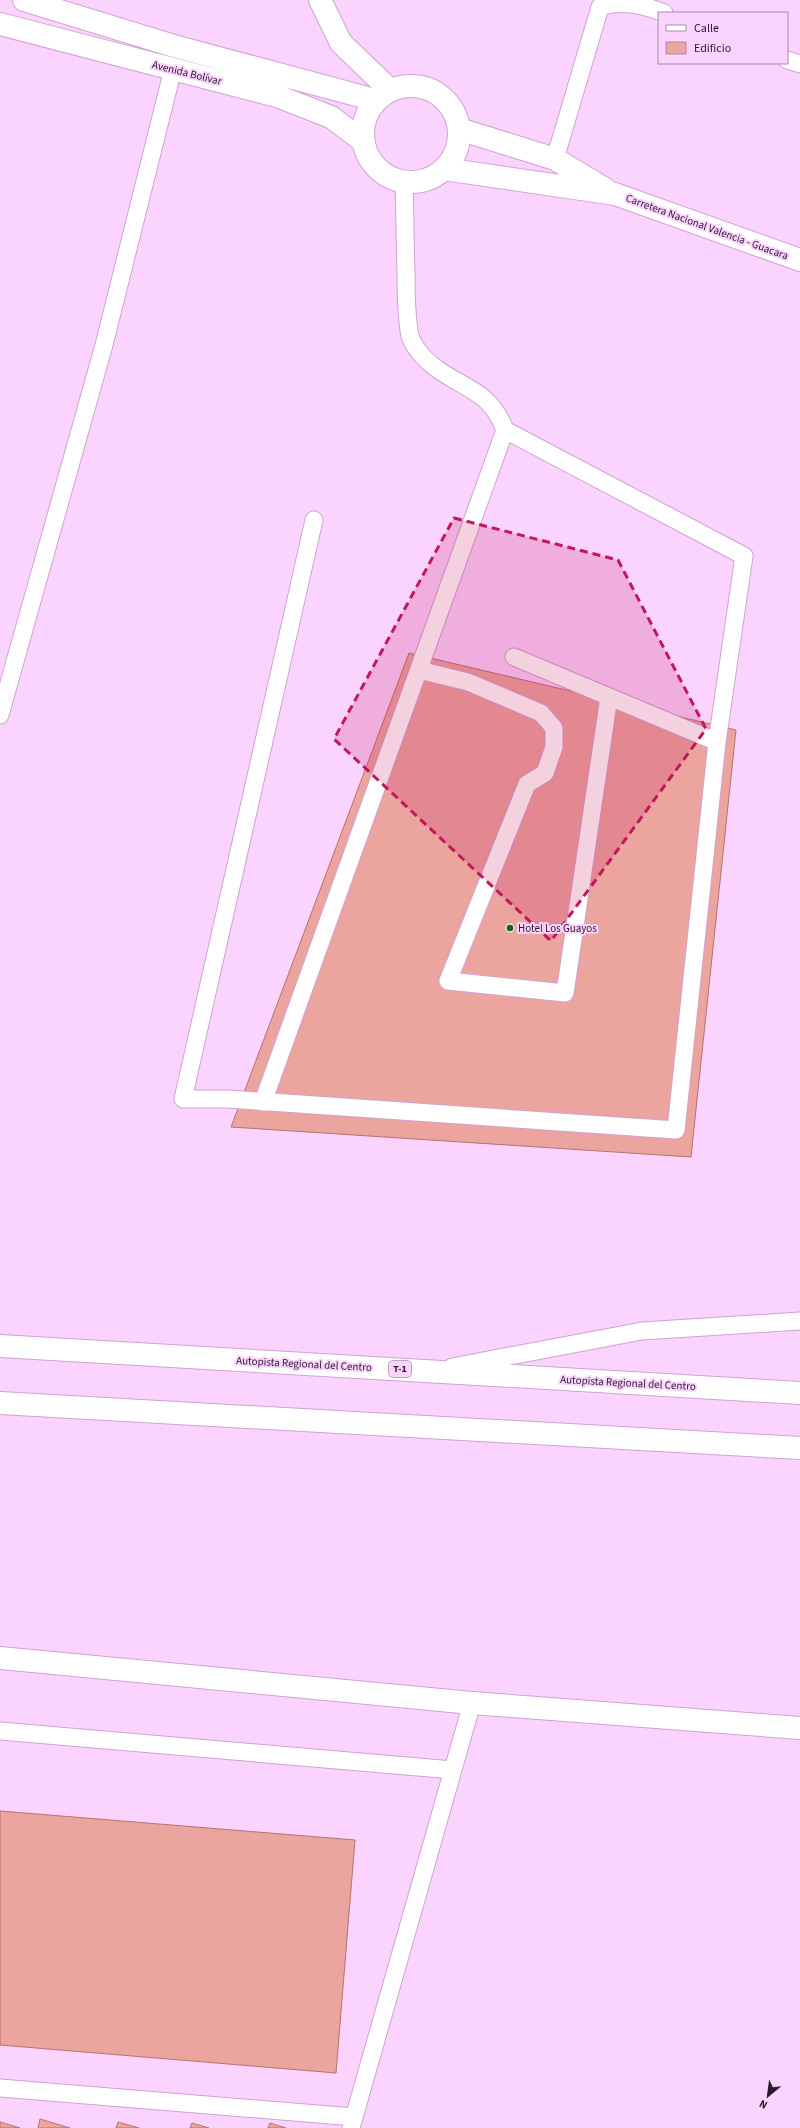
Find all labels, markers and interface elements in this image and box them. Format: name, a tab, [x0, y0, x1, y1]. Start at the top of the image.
legend	[658, 12, 788, 64]
text: Calle	[694, 20, 719, 37]
text: Edificio	[694, 40, 731, 57]
street label: Avenida Bolívar	[151, 57, 224, 89]
street label: Carretera Nacional Valencia - Guacara	[624, 191, 790, 263]
place label: Hotel Los Guayos	[518, 921, 597, 936]
marker: Hotel Los Guayos	[505, 923, 515, 933]
street label: Autopista Regional del Centro	[236, 1353, 372, 1375]
road number: T-1	[389, 1361, 411, 1377]
street label: Autopista Regional del Centro	[560, 1372, 696, 1394]
north arrow	[748, 2076, 788, 2116]
text: N	[757, 2096, 770, 2113]

